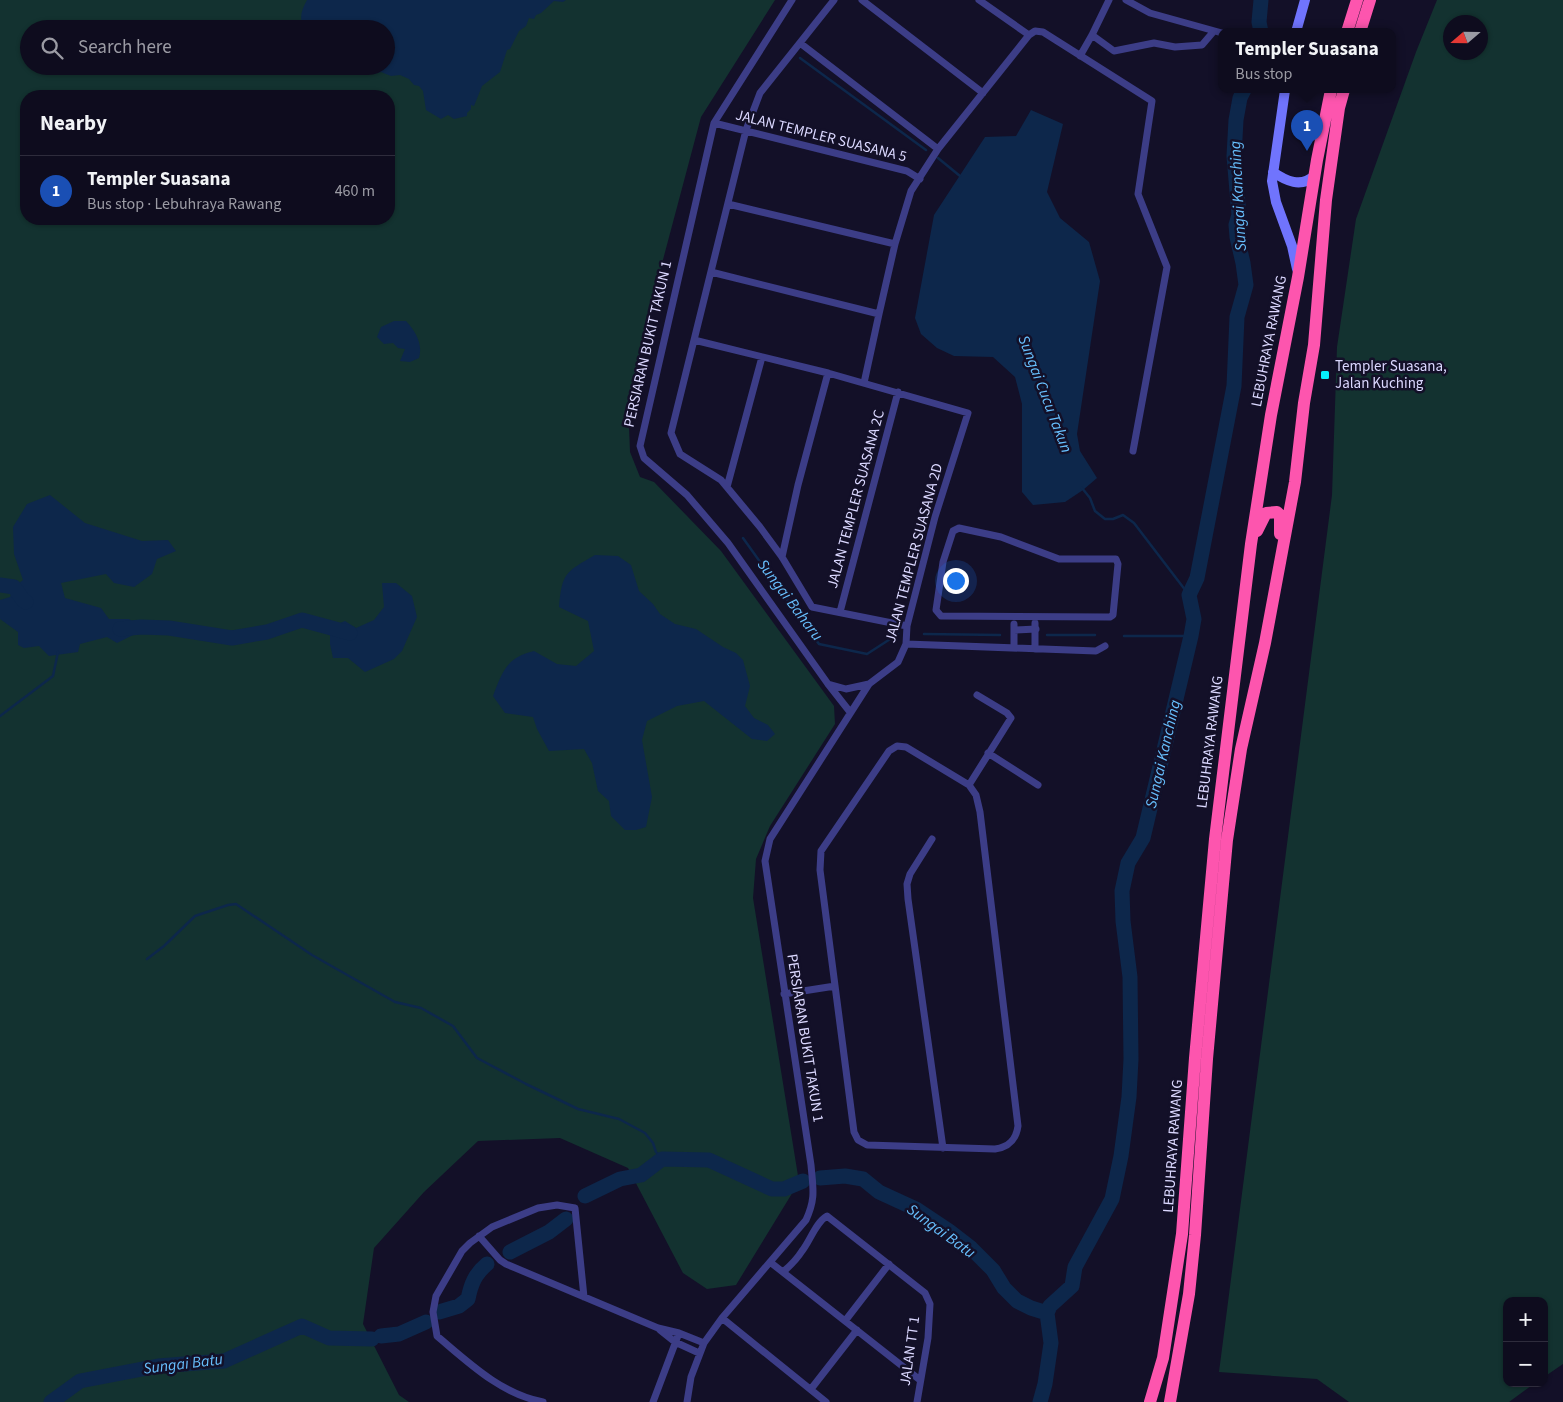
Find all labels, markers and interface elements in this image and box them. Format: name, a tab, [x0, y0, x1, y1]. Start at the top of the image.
north arrow	[1443, 15, 1488, 60]
search box	[20, 20, 395, 75]
popup	[1218, 28, 1396, 93]
icon: search	[38, 34, 66, 62]
text: Search here	[78, 34, 172, 61]
text: Templer Suasana	[1235, 36, 1379, 63]
text: Bus stop	[1235, 63, 1292, 85]
street label: JALAN TEMPLER SUASANA 5	[733, 105, 909, 167]
text: Nearby	[40, 108, 107, 138]
pin: 1	[1291, 110, 1323, 151]
water label: Sungai Kanching	[1224, 140, 1252, 252]
text: Templer Suasana	[87, 166, 230, 193]
text: 1	[52, 180, 60, 202]
text: 460 m	[335, 180, 375, 202]
text: Bus stop · Lebuhraya Rawang	[87, 193, 281, 215]
street label: PERSIARAN BUKIT TAKUN 1	[619, 259, 677, 429]
street label: LEBUHRAYA RAWANG	[1246, 273, 1292, 409]
water label: Sungai Cucu Takun	[1012, 332, 1078, 456]
place label: Templer Suasana, Jalan Kuching	[1335, 356, 1447, 394]
marker: Templer Suasana, Jalan Kuching	[1319, 369, 1331, 381]
street label: JALAN TEMPLER SUASANA 2C	[822, 407, 890, 591]
street label: JALAN TEMPLER SUASANA 2D	[880, 461, 948, 645]
water label: Sungai Baharu	[752, 555, 828, 645]
your location	[943, 568, 969, 594]
street label: LEBUHRAYA RAWANG	[1191, 674, 1229, 810]
water label: Sungai Kanching	[1140, 698, 1186, 810]
street label: PERSIARAN BUKIT TAKUN 1	[781, 952, 829, 1124]
street label: LEBUHRAYA RAWANG	[1158, 1079, 1188, 1213]
water label: Sungai Batu	[902, 1199, 980, 1263]
map controls	[1503, 1297, 1548, 1387]
button: +	[1503, 1297, 1548, 1342]
street label: JALAN TT 1	[895, 1315, 925, 1387]
button: −	[1503, 1342, 1548, 1387]
water label: Sungai Batu	[142, 1348, 224, 1380]

